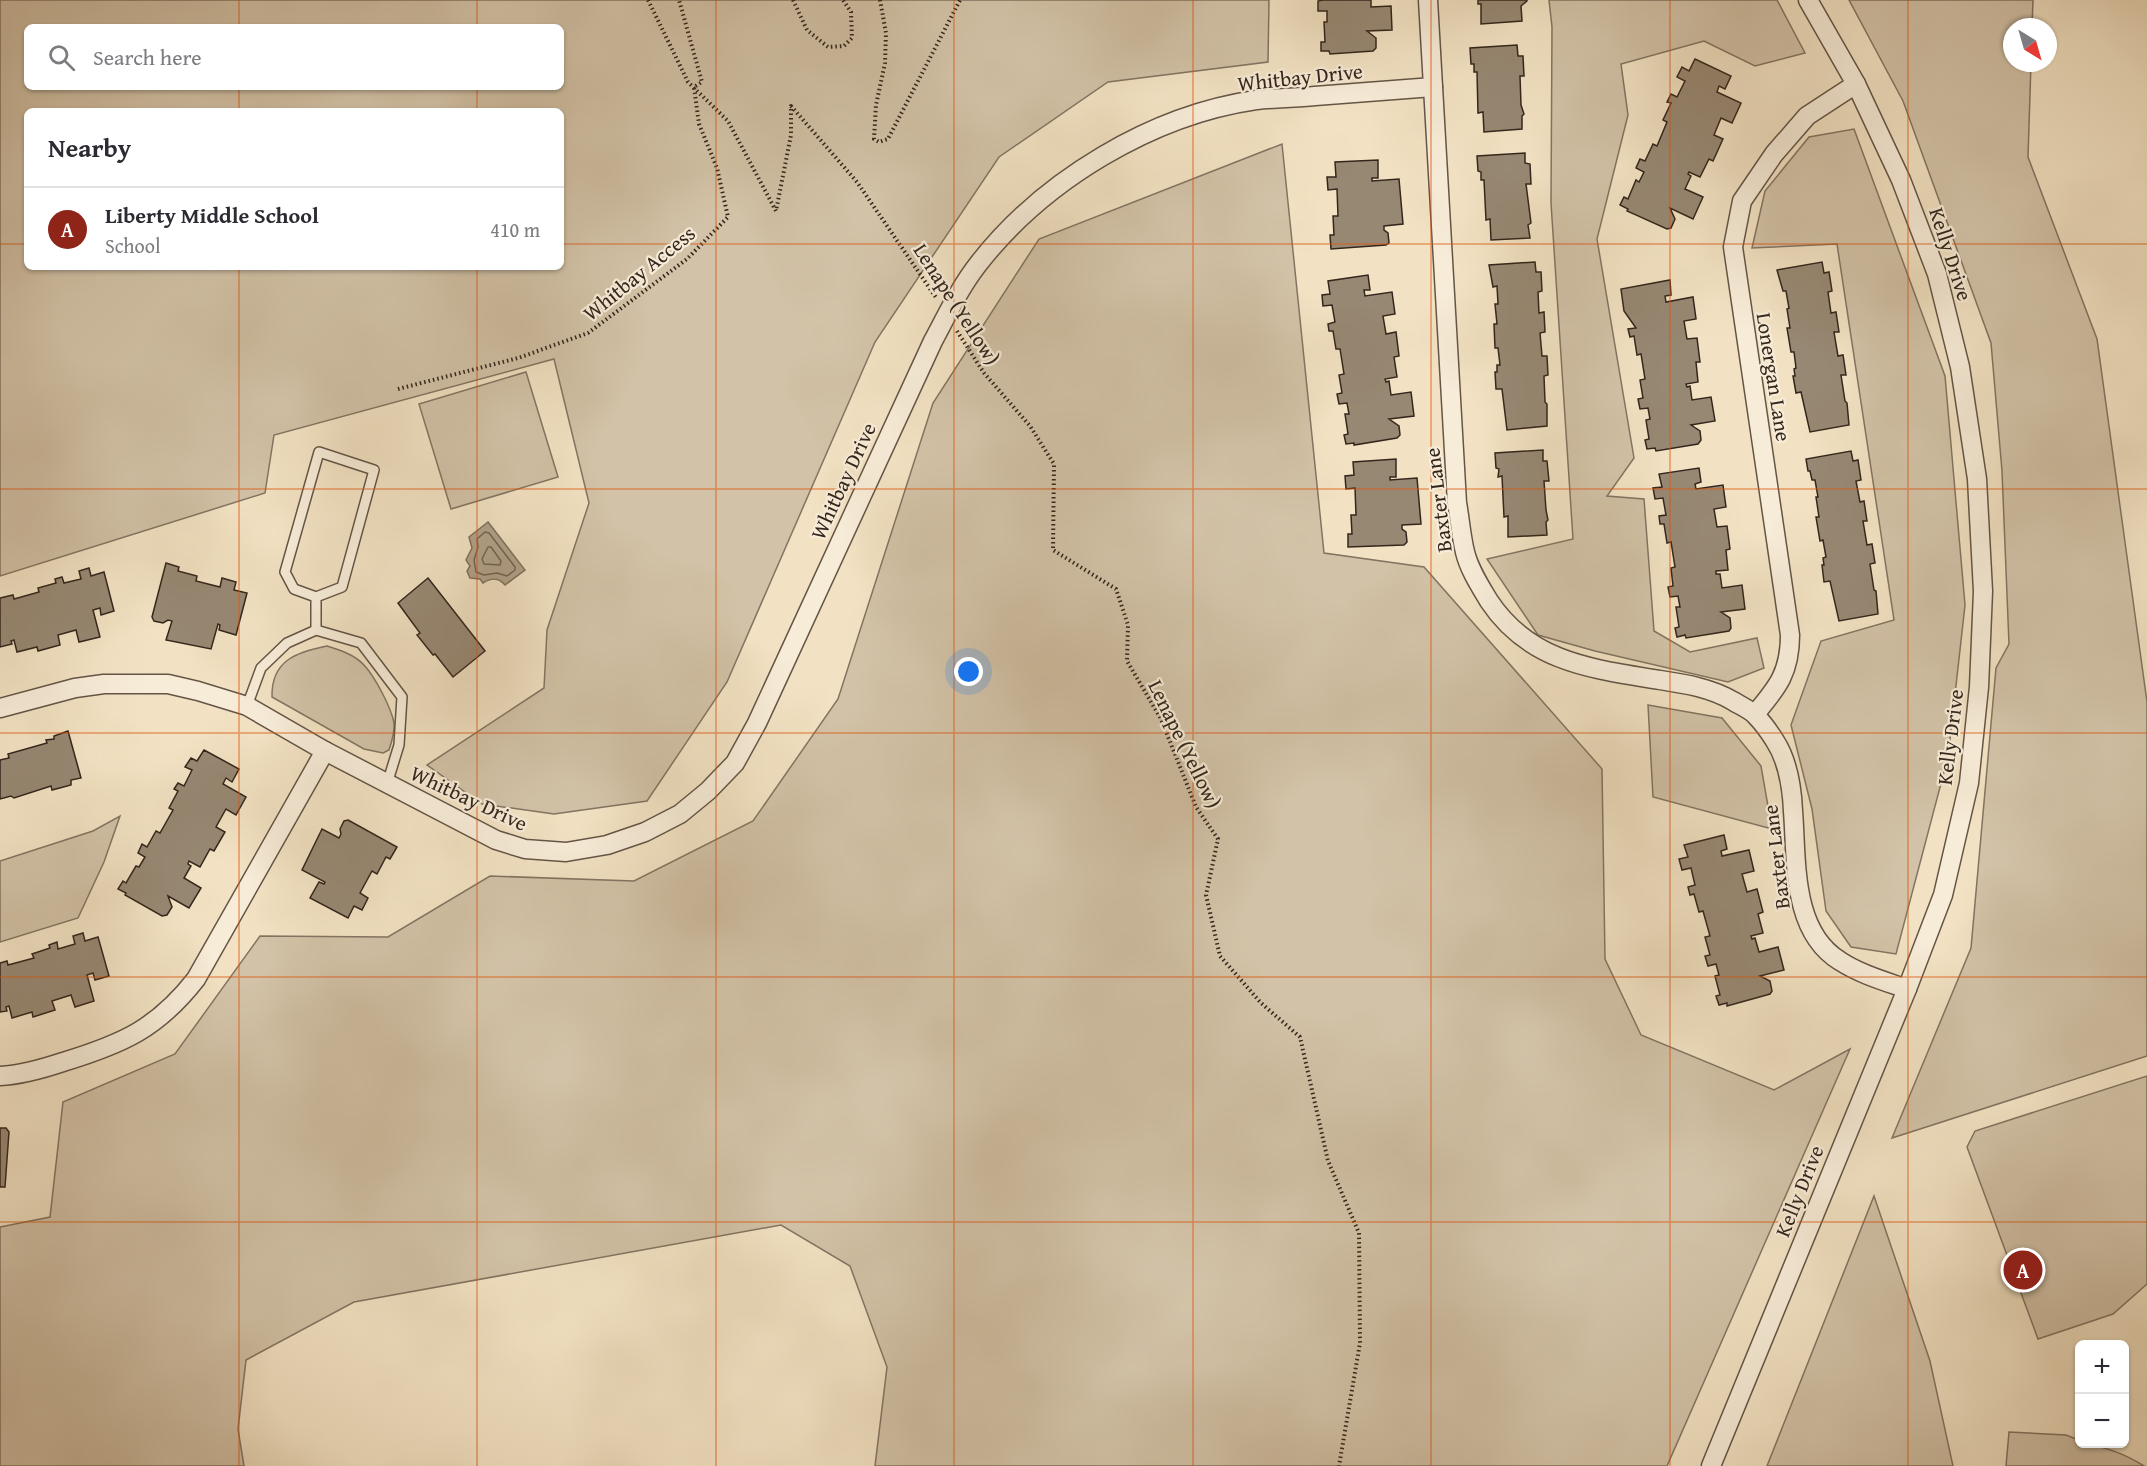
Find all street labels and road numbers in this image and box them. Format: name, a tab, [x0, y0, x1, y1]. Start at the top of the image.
street label: Whitbay Drive	[1236, 55, 1364, 99]
street label: Kelly Drive	[1921, 203, 1981, 305]
street label: Whitbay Access	[576, 218, 702, 328]
street label: Lenape (Yellow)	[906, 237, 1008, 371]
street label: Lonergan Lane	[1749, 310, 1799, 444]
street label: Whitbay Drive	[802, 417, 884, 545]
street label: Baxter Lane	[1416, 446, 1460, 554]
street label: Lenape (Yellow)	[1141, 675, 1229, 813]
street label: Kelly Drive	[1929, 687, 1971, 787]
street label: Whitbay Drive	[405, 757, 533, 839]
street label: Baxter Lane	[1754, 803, 1798, 911]
street label: Kelly Drive	[1767, 1140, 1831, 1241]

